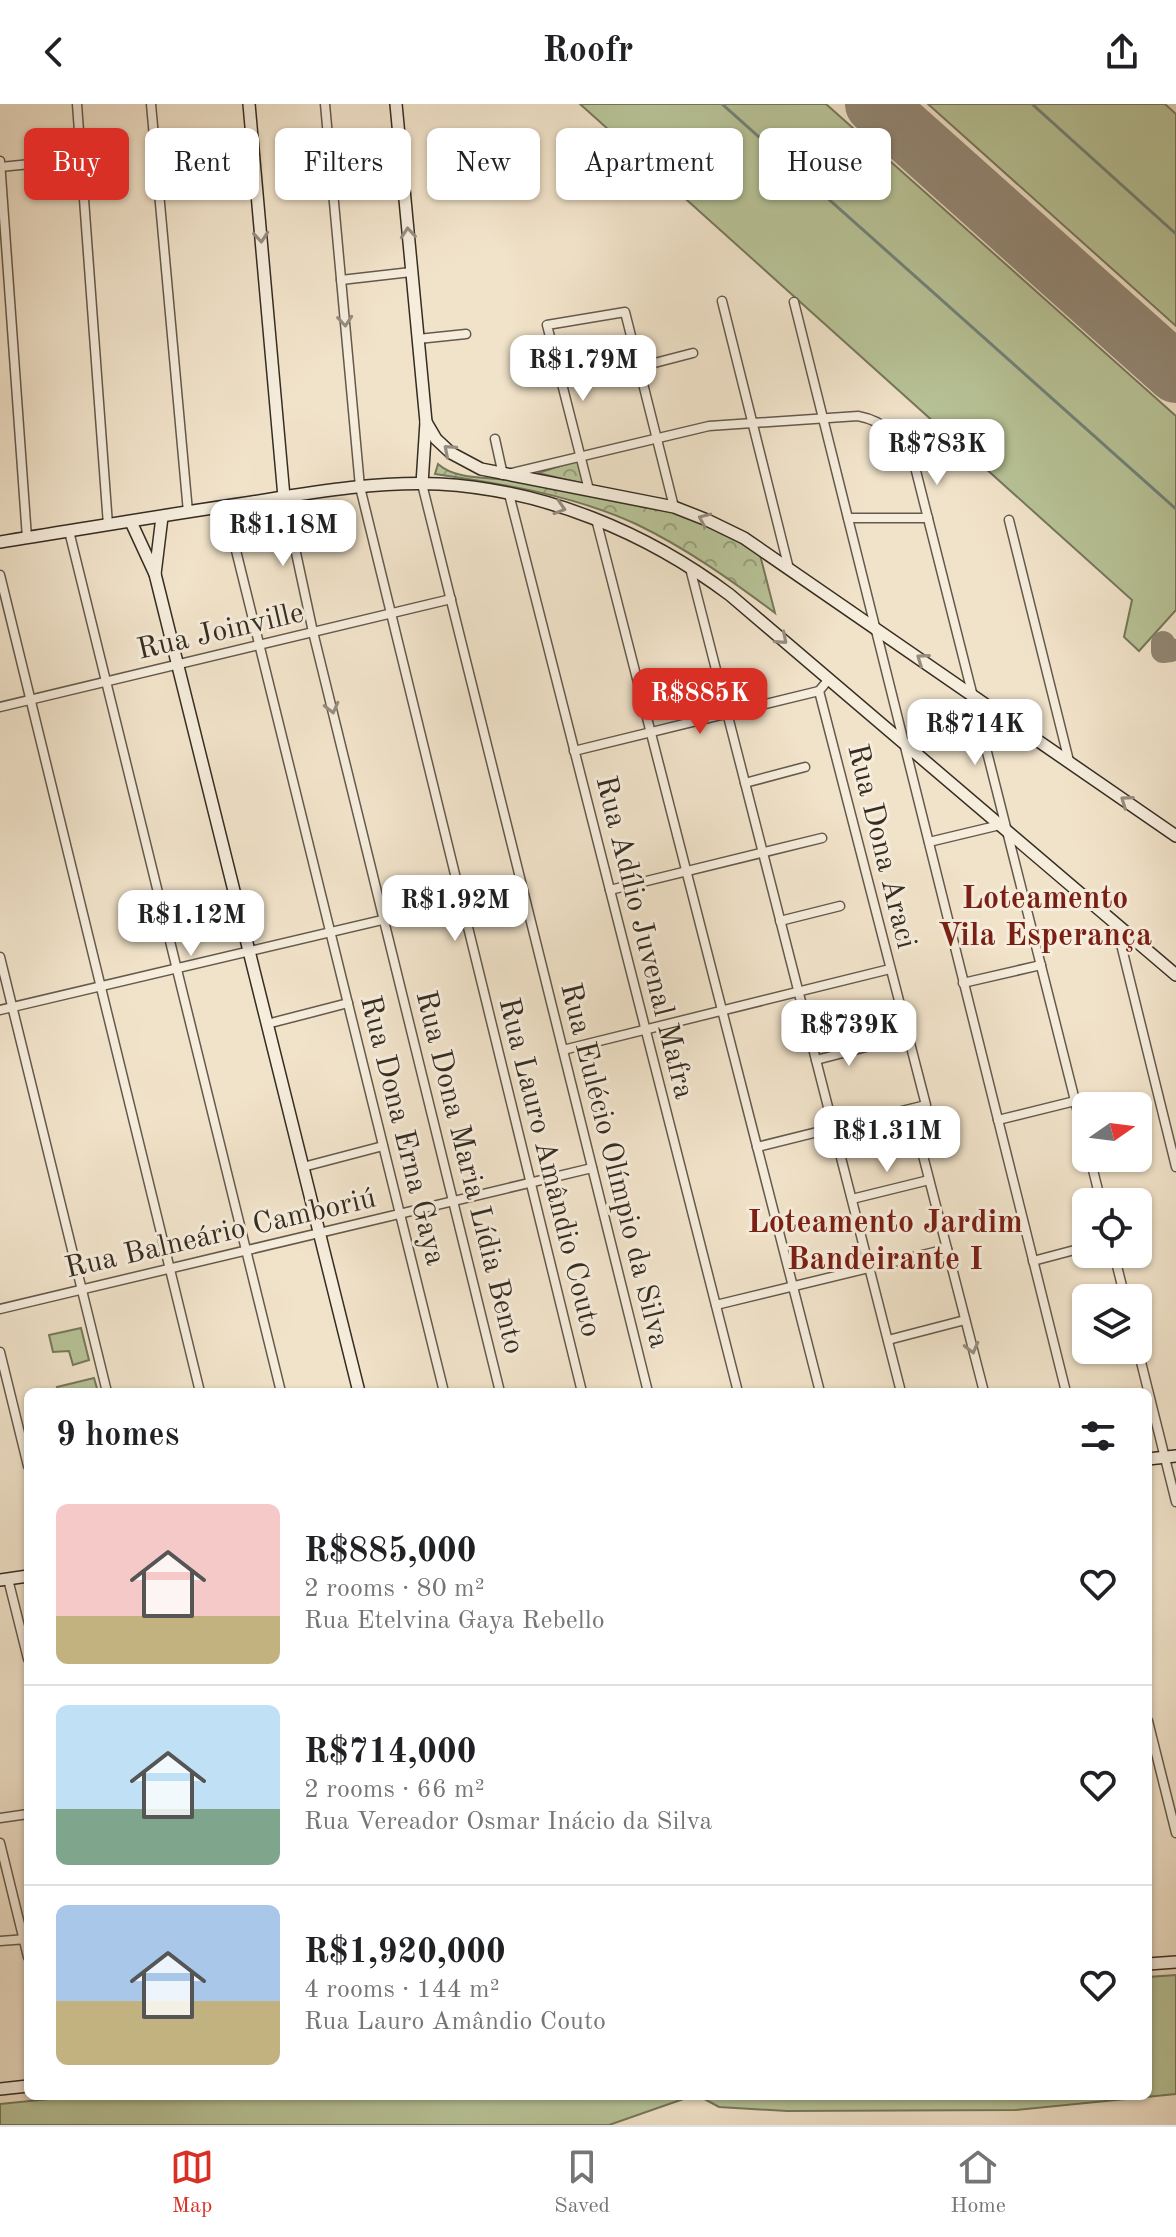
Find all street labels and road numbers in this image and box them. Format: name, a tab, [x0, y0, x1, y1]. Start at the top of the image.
street label: Rua Joinville	[134, 598, 307, 666]
street label: Rua Dona Araci	[841, 741, 921, 952]
street label: Rua Adílio Juvenal Mafra	[589, 773, 699, 1102]
street label: Rua Eulécio Olímpio da Silva	[554, 980, 674, 1351]
street label: Rua Dona Maria Lídia Bento	[409, 988, 529, 1357]
street label: Rua Dona Erna Gaya	[354, 993, 450, 1268]
street label: Rua Lauro Amândio Couto	[492, 995, 606, 1340]
street label: Rua Balneário Camboriú	[62, 1184, 379, 1284]

